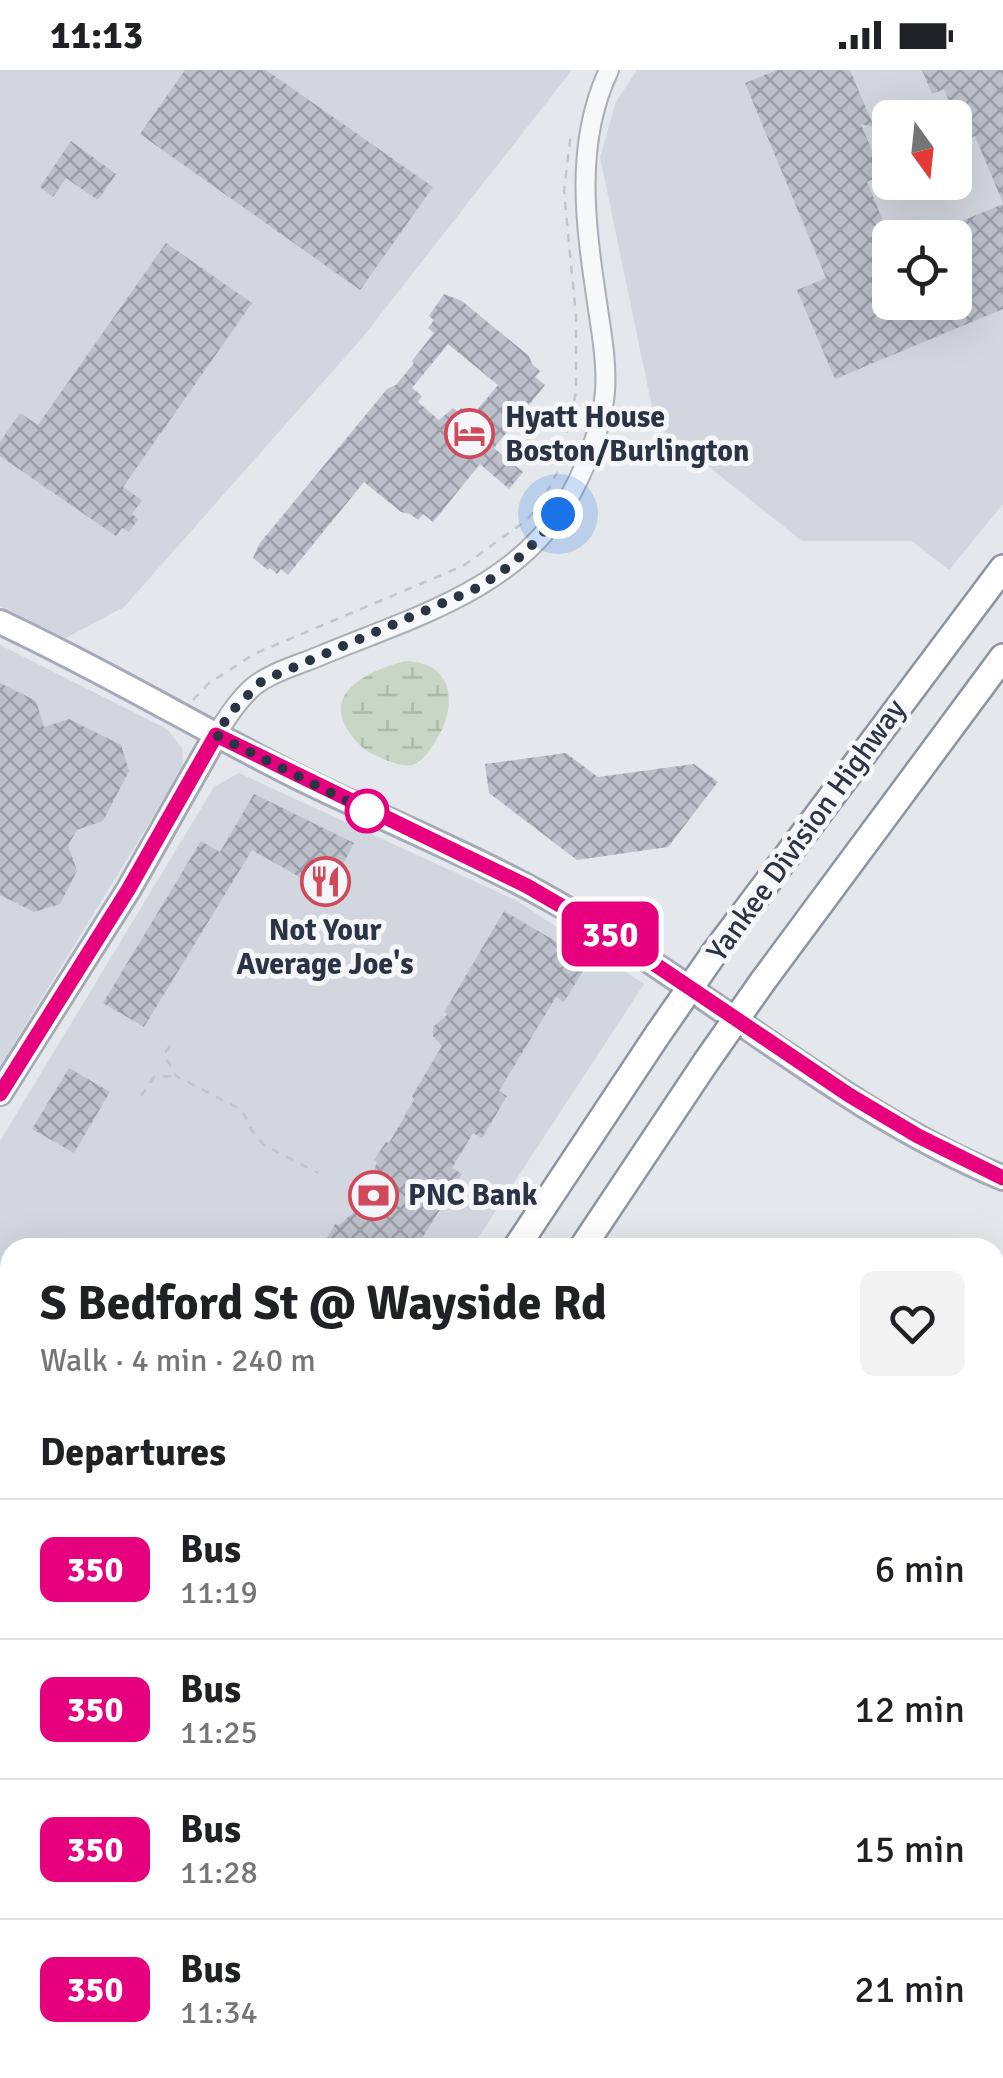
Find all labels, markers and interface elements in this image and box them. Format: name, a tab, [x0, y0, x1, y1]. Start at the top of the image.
text: 11:13	[50, 12, 143, 59]
north arrow	[872, 100, 972, 200]
map controls	[872, 100, 972, 320]
button: locate	[872, 220, 972, 320]
place label: Hyatt House Boston/Burlington	[505, 399, 749, 470]
hotel icon: Hyatt House Boston/Burlington	[444, 408, 496, 460]
your location	[533, 489, 583, 539]
street label: Yankee Division Highway	[699, 692, 914, 969]
unlabelled marker	[346, 790, 388, 832]
restaurant icon: Not Your Average Joe's	[299, 855, 351, 907]
line badge: 350	[552, 902, 668, 966]
place label: Not Your Average Joe's	[237, 912, 413, 983]
text: 350	[582, 913, 638, 956]
bank icon: PNC Bank	[347, 1169, 399, 1221]
place label: PNC Bank	[408, 1177, 538, 1214]
button: heart	[860, 1271, 965, 1376]
text: S Bedford St @ Wayside Rd	[40, 1274, 607, 1333]
text: Walk · 4 min · 240 m	[40, 1341, 316, 1380]
text: Departures	[40, 1429, 226, 1476]
text: Bus	[180, 1526, 241, 1573]
text: 6 min	[875, 1546, 965, 1593]
text: 350	[67, 1548, 123, 1591]
text: 11:19	[180, 1573, 258, 1612]
text: Bus	[180, 1666, 241, 1713]
text: 12 min	[854, 1686, 965, 1733]
text: 350	[67, 1688, 123, 1731]
text: 11:25	[180, 1713, 258, 1752]
text: Bus	[180, 1806, 241, 1853]
text: 15 min	[854, 1826, 965, 1873]
text: 350	[67, 1828, 123, 1871]
text: 11:28	[180, 1853, 258, 1892]
text: Bus	[180, 1946, 241, 1993]
text: 21 min	[854, 1966, 965, 2013]
text: 350	[67, 1968, 123, 2011]
text: 11:34	[180, 1993, 258, 2032]

